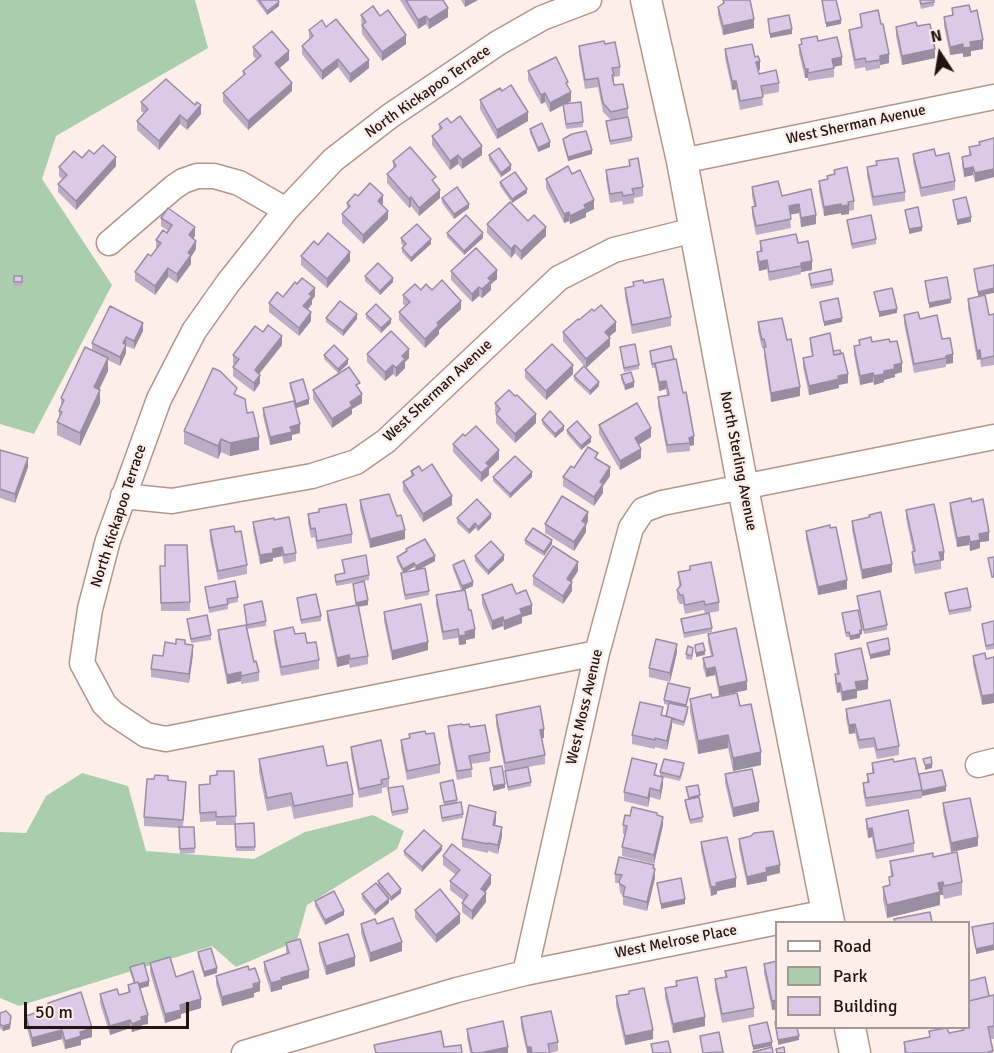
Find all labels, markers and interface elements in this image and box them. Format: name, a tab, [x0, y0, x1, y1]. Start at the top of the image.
north arrow	[910, 24, 970, 84]
text: N	[929, 25, 944, 47]
street label: North Kickapoo Terrace	[362, 42, 494, 142]
street label: West Sherman Avenue	[785, 101, 927, 149]
street label: West Sherman Avenue	[380, 336, 496, 446]
street label: North Sterling Avenue	[716, 390, 760, 532]
street label: North Kickapoo Terrace	[87, 442, 151, 590]
street label: West Moss Avenue	[563, 647, 607, 767]
street label: West Melrose Place	[613, 921, 739, 963]
legend	[775, 921, 970, 1029]
text: Road	[833, 935, 872, 957]
text: Park	[833, 965, 868, 987]
scale bar	[27, 990, 192, 1028]
text: Building	[833, 995, 897, 1017]
text: 50 m	[35, 1001, 73, 1023]

